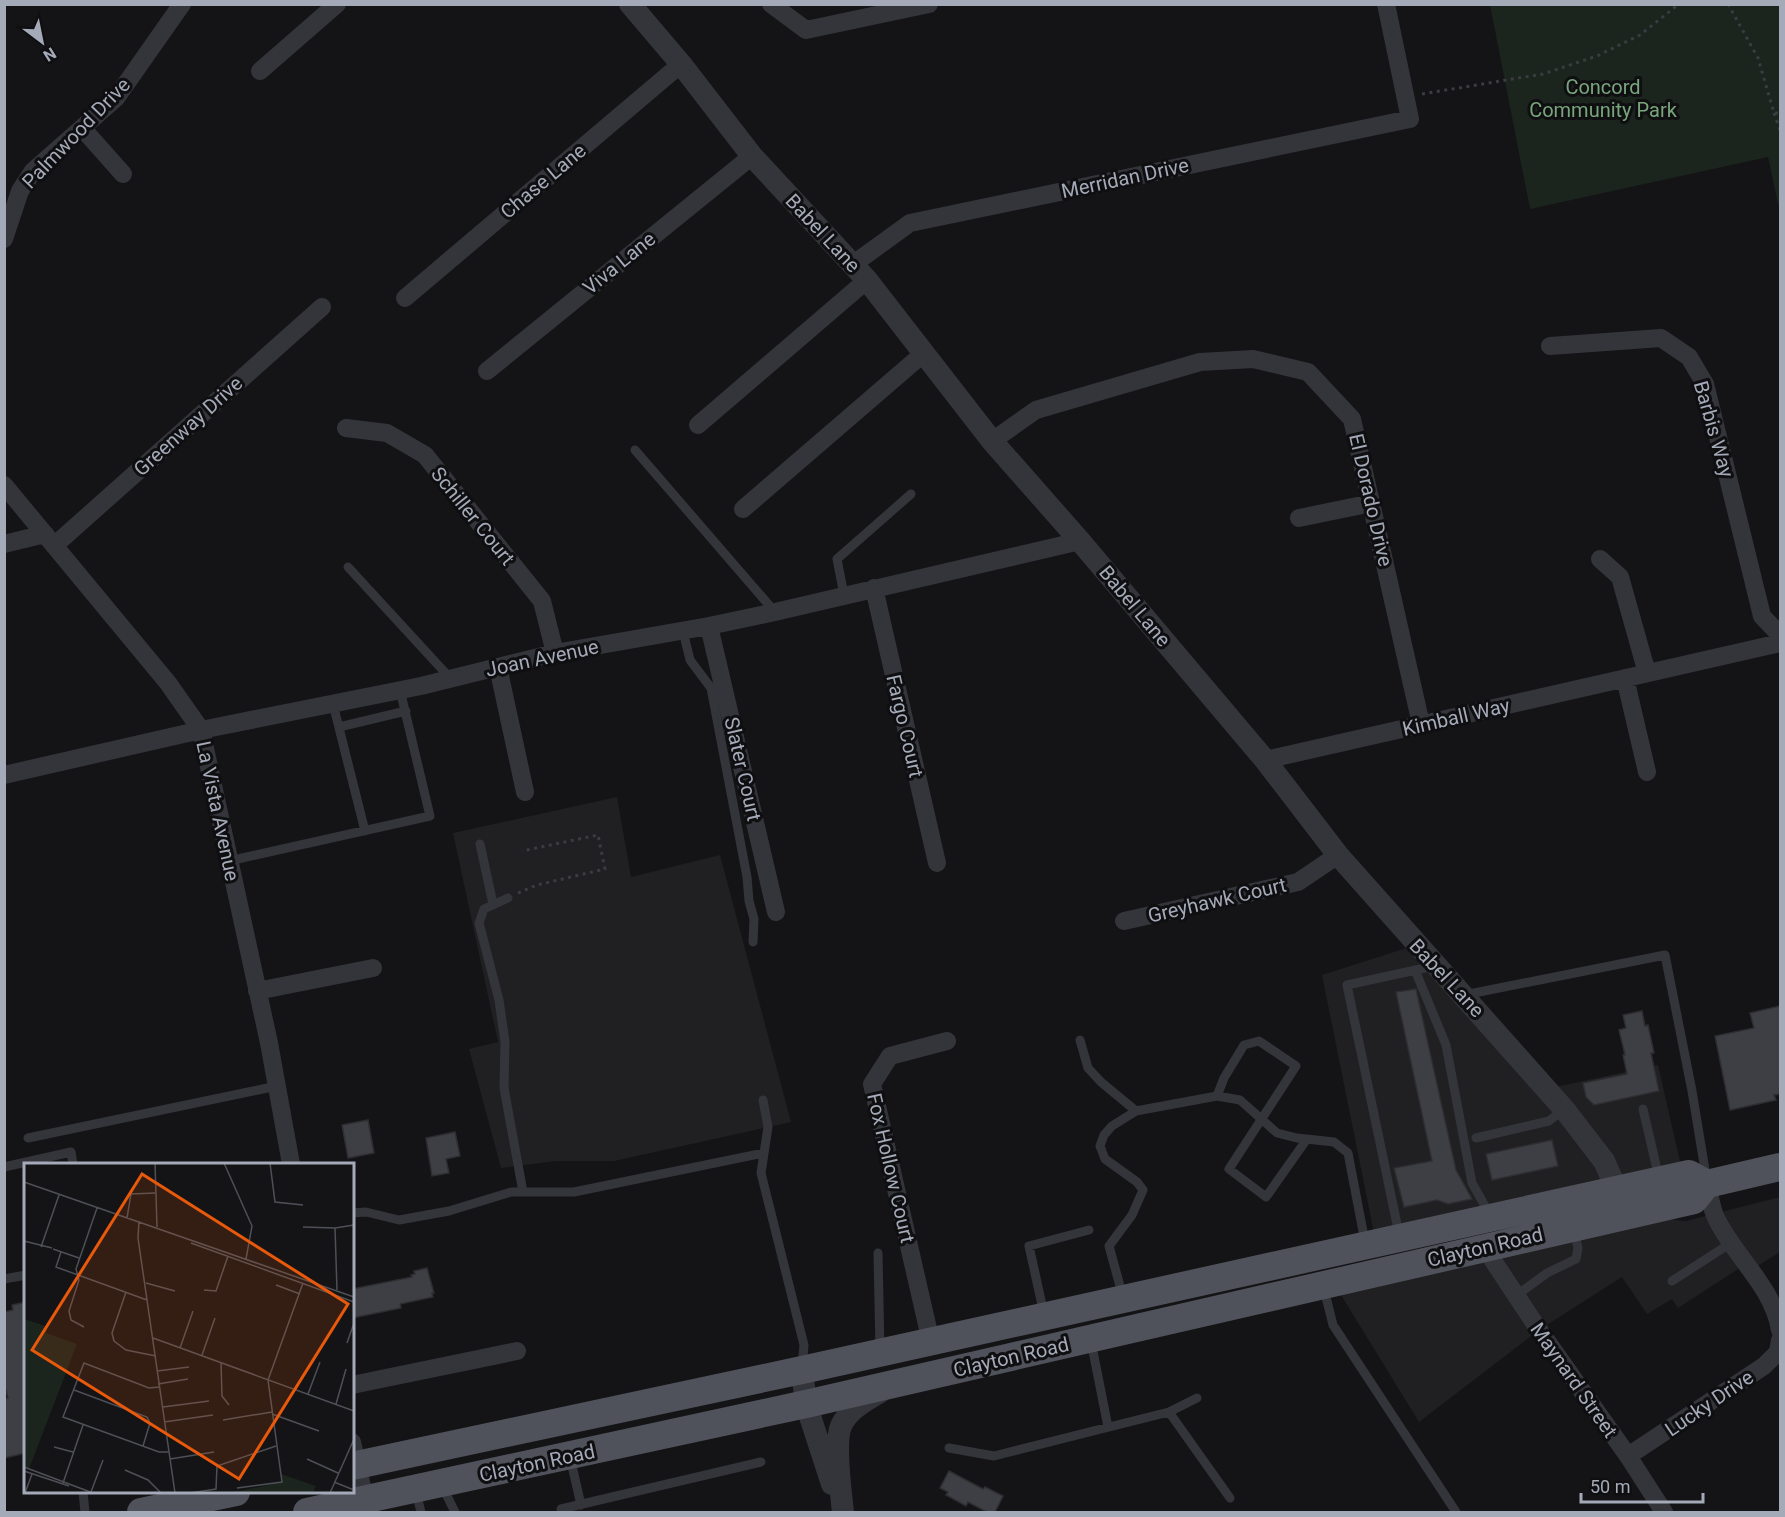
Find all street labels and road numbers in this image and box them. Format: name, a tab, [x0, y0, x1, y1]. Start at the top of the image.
street label: Palmwood Drive	[17, 73, 135, 193]
street label: Chase Lane	[495, 138, 591, 224]
street label: Merridan Drive	[1059, 153, 1191, 203]
street label: Babel Lane	[781, 189, 865, 277]
street label: Viva Lane	[578, 227, 660, 299]
street label: Greenway Drive	[129, 371, 247, 481]
street label: Barbis Way	[1689, 378, 1739, 480]
street label: El Dorado Drive	[1344, 431, 1398, 569]
street label: Schiller Court	[426, 462, 520, 570]
street label: Babel Lane	[1094, 561, 1176, 651]
street label: Joan Avenue	[483, 634, 601, 682]
street label: Fargo Court	[881, 672, 929, 780]
street label: Kimball Way	[1400, 693, 1512, 741]
street label: Slater Court	[719, 715, 767, 823]
street label: La Vista Avenue	[191, 739, 245, 883]
street label: Greyhawk Court	[1145, 872, 1289, 928]
street label: Babel Lane	[1405, 934, 1489, 1022]
street label: Fox Hollow Court	[862, 1091, 920, 1245]
street label: Clayton Road	[1425, 1222, 1545, 1272]
street label: Maynard Street	[1525, 1318, 1623, 1442]
street label: Clayton Road	[951, 1332, 1071, 1382]
street label: Lucky Drive	[1660, 1365, 1758, 1441]
street label: Clayton Road	[477, 1439, 597, 1487]

